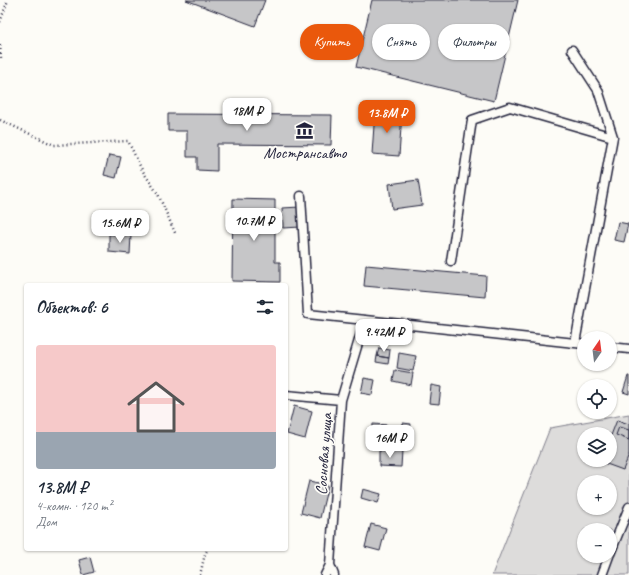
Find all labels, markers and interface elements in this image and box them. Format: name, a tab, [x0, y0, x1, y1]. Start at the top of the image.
chip: Купить	[300, 24, 364, 60]
chip: Снять	[372, 24, 430, 60]
chip: Фильтры	[438, 24, 510, 60]
pin: 18M ₽	[219, 98, 275, 132]
pin: 13.8M ₽	[350, 100, 424, 134]
text: 18M ₽	[231, 103, 263, 119]
text: 13.8M ₽	[367, 105, 407, 121]
museum icon: Мострансавто	[295, 121, 315, 141]
place label: Мострансавто	[264, 143, 348, 163]
pin: 10.7M ₽	[217, 208, 291, 242]
pin: 15.6M ₽	[83, 210, 157, 244]
text: 10.7M ₽	[234, 213, 274, 229]
text: 15.6M ₽	[100, 215, 140, 231]
icon: filters	[254, 296, 276, 318]
text: Объектов: 6	[36, 297, 107, 318]
pin: 9.42M ₽	[347, 319, 421, 353]
text: 9.42M ₽	[364, 324, 404, 340]
north arrow	[577, 331, 617, 371]
map controls	[577, 331, 617, 563]
icon: home	[120, 371, 192, 443]
button: locate	[577, 379, 617, 419]
street label: Сосновая улица	[311, 412, 337, 496]
pin: 16M ₽	[362, 425, 418, 459]
button: layers	[577, 427, 617, 467]
text: 16M ₽	[374, 430, 406, 446]
button: +	[577, 475, 617, 515]
text: 13.8M ₽	[36, 477, 88, 498]
text: 4-комн. · 120 m²	[36, 498, 112, 514]
text: Дом	[36, 514, 57, 530]
button: −	[577, 523, 617, 563]

